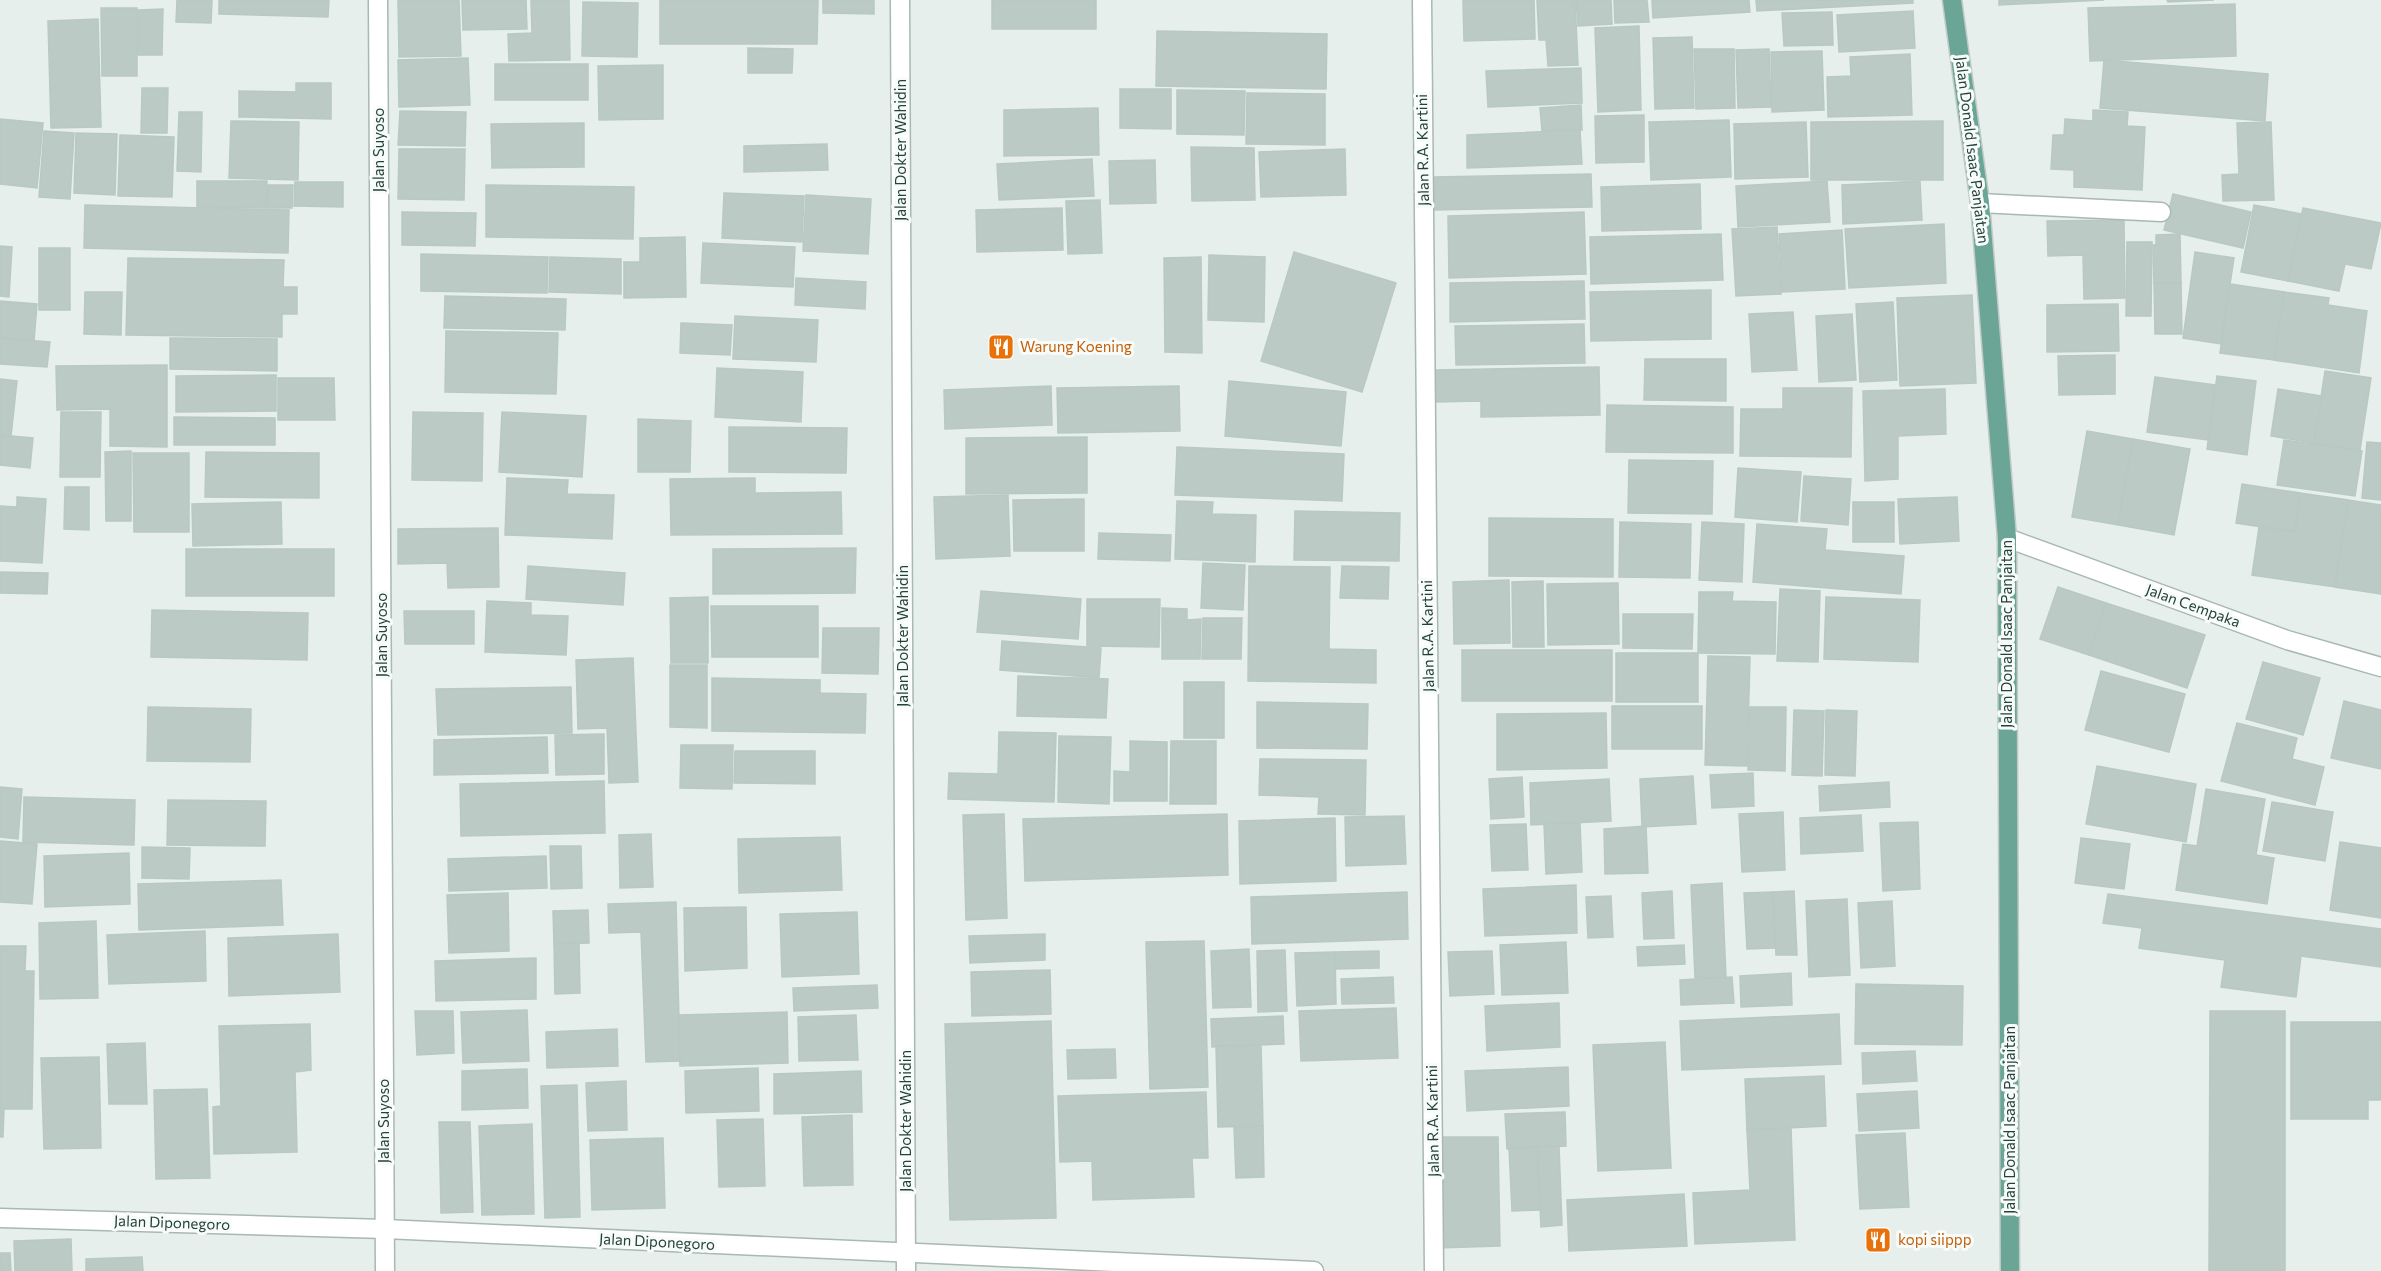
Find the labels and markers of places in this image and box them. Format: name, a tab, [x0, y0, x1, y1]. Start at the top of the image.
restaurant icon: Warung Koening	[986, 332, 1016, 362]
place label: Warung Koening	[1020, 337, 1132, 355]
restaurant icon: kopi siippp	[1863, 1225, 1893, 1255]
place label: kopi siippp	[1898, 1230, 1972, 1248]

